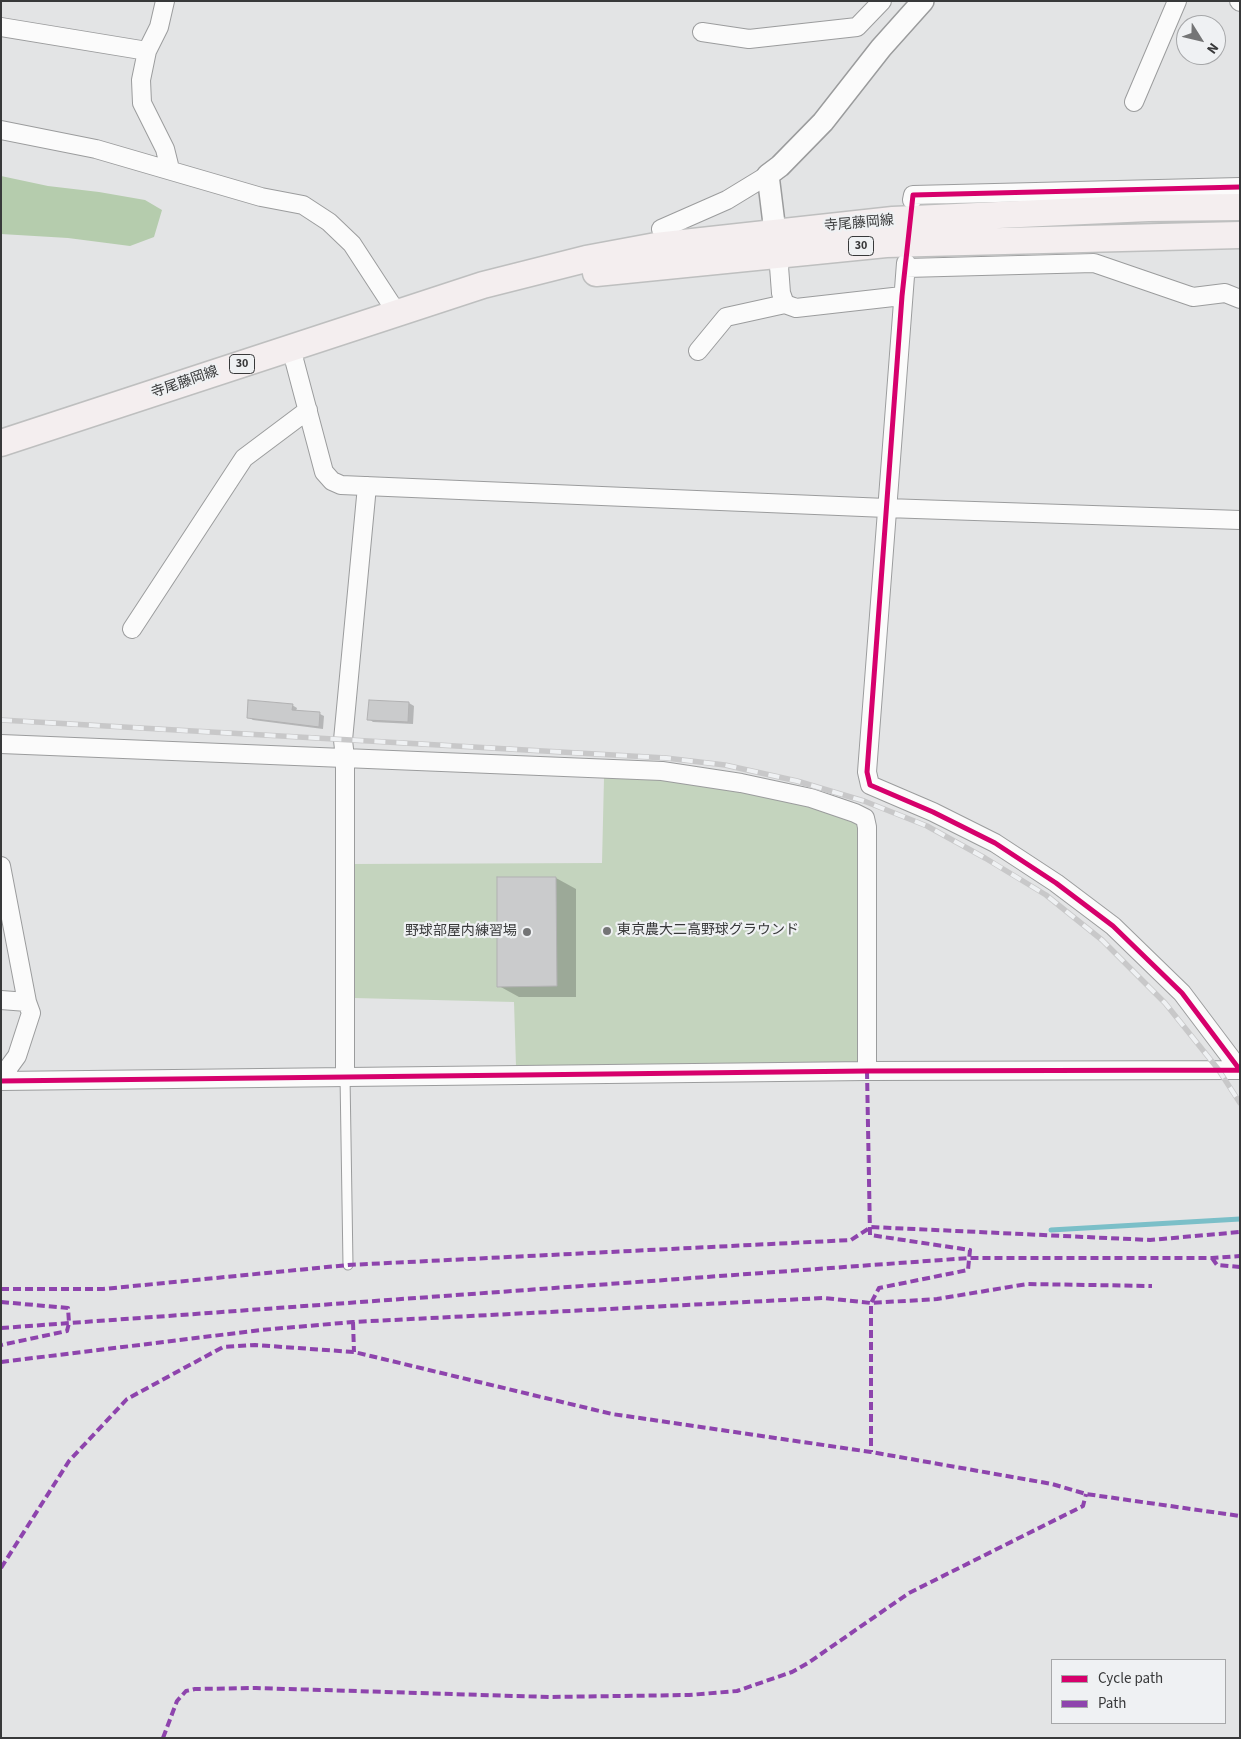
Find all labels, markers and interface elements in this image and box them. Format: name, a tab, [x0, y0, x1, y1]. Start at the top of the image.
north arrow	[1176, 15, 1226, 65]
text: N	[1201, 39, 1223, 58]
street label: 寺尾藤岡線	[823, 213, 895, 235]
road number: 30	[848, 237, 874, 256]
road number: 30	[230, 354, 254, 374]
street label: 寺尾藤岡線	[149, 364, 221, 402]
place label: 東京農大二高野球グラウンド	[617, 923, 799, 939]
place label: 野球部屋内練習場	[405, 924, 517, 940]
marker: 東京農大二高野球グラウンド	[601, 925, 613, 937]
marker: 野球部屋内練習場	[521, 926, 533, 938]
legend	[1051, 1659, 1226, 1724]
text: Cycle path	[1098, 1668, 1163, 1689]
text: Path	[1098, 1693, 1126, 1714]

